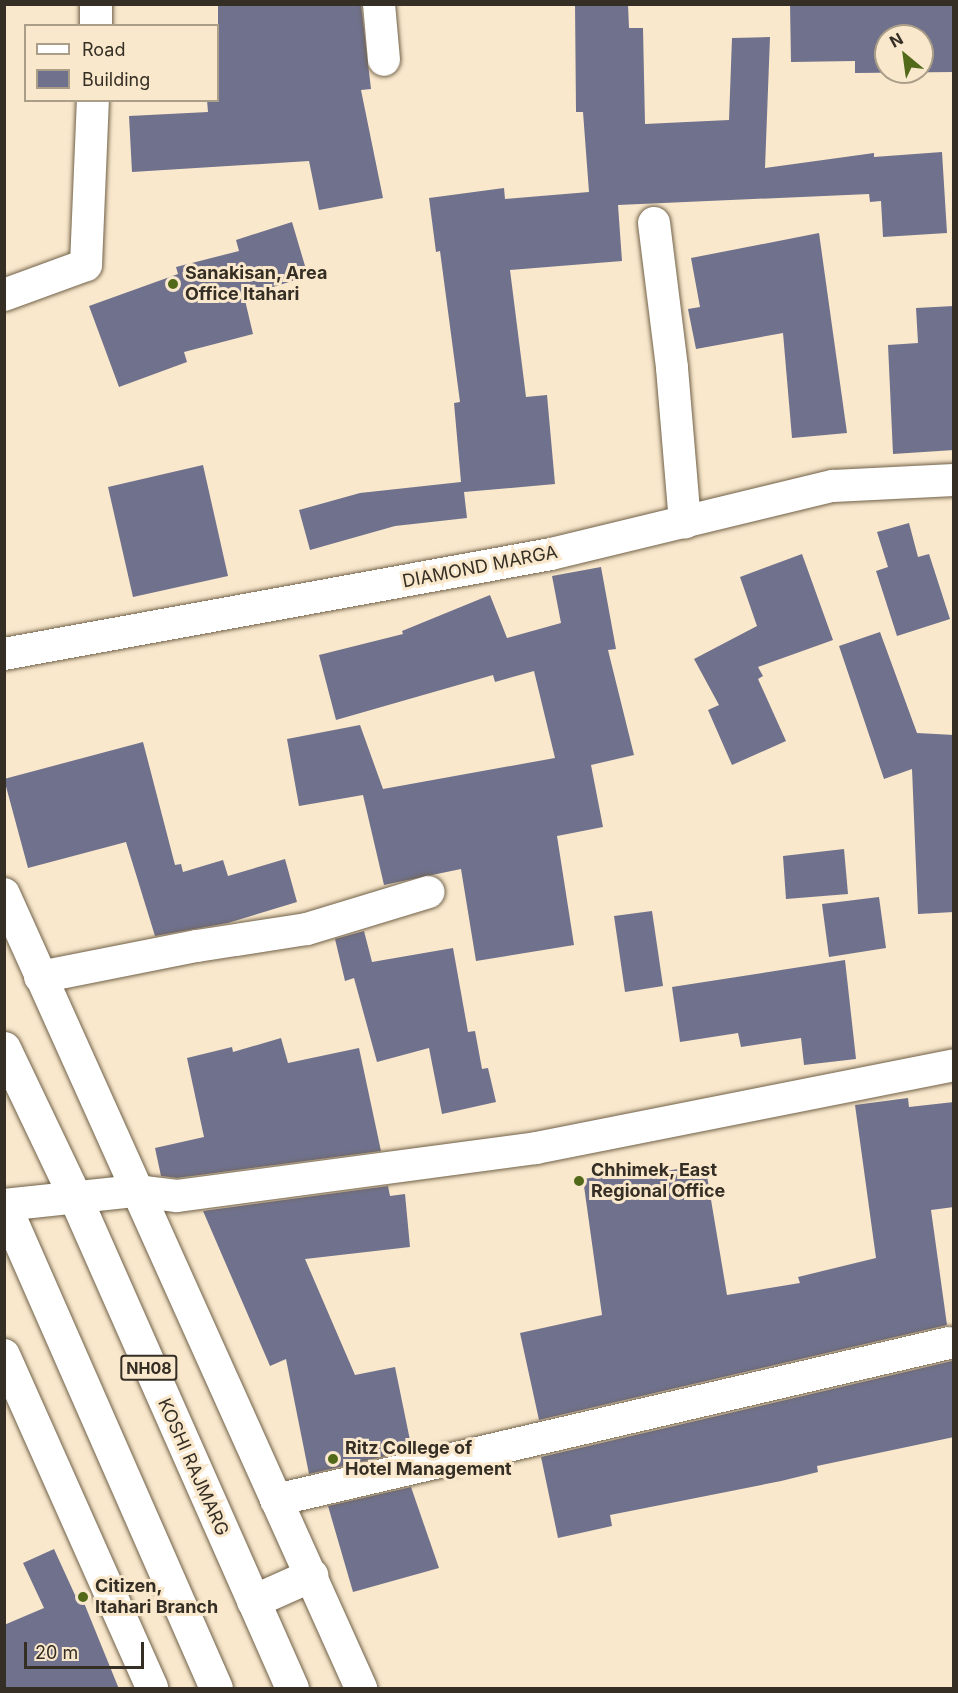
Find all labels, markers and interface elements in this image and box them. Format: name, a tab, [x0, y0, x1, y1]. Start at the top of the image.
legend	[24, 24, 219, 102]
north arrow	[874, 24, 934, 84]
text: N	[886, 28, 906, 52]
text: Road	[82, 39, 125, 60]
text: Building	[82, 69, 150, 90]
place label: Sanakisan, Area Office Itahari	[185, 263, 328, 306]
marker: Sanakisan, Area Office Itahari	[166, 277, 180, 291]
street label: DIAMOND MARGA	[401, 541, 559, 593]
place label: Chhimek, East Regional Office	[591, 1160, 725, 1202]
marker: Chhimek, East Regional Office	[572, 1174, 586, 1188]
road number: NH08	[119, 1355, 179, 1381]
street label: KOSHI RAJMARG	[153, 1395, 233, 1539]
place label: Ritz College of Hotel Management	[345, 1438, 512, 1480]
marker: Ritz College of Hotel Management	[326, 1452, 340, 1466]
place label: Citizen, Itahari Branch	[95, 1576, 218, 1618]
marker: Citizen, Itahari Branch	[76, 1590, 90, 1604]
scale bar	[27, 1630, 147, 1668]
text: 20 m	[35, 1642, 78, 1663]

